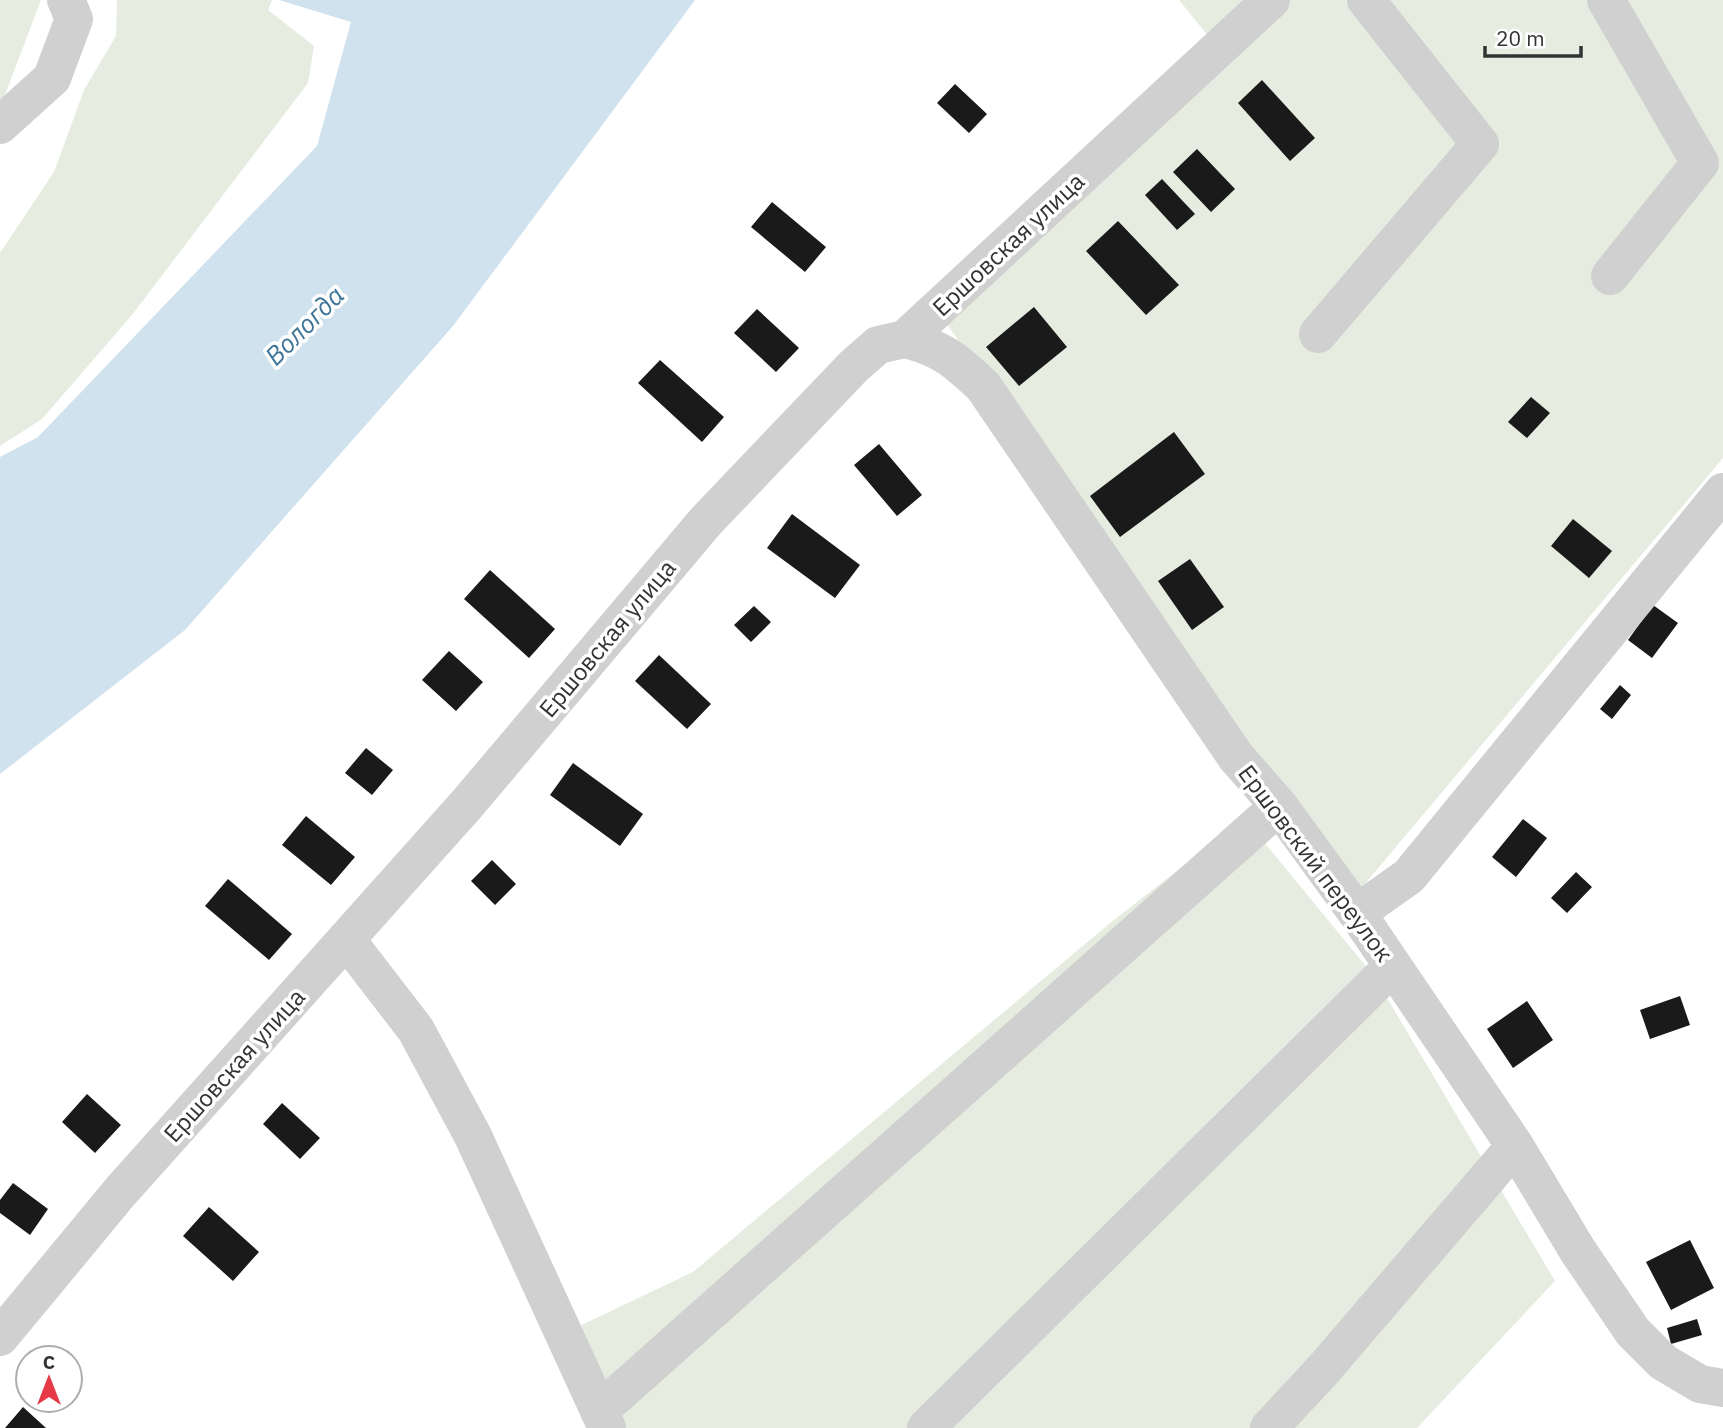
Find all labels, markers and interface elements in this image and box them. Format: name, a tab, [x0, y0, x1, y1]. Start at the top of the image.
scale bar	[1485, 14, 1581, 58]
text: 20 m	[1496, 24, 1545, 52]
street label: Ершовская улица	[925, 165, 1091, 323]
water label: Вологда	[257, 278, 351, 372]
street label: Ершовская улица	[532, 552, 683, 724]
street label: Ершовский переулок	[1231, 758, 1401, 968]
street label: Ершовская улица	[156, 981, 312, 1149]
north arrow	[14, 1344, 84, 1414]
text: С	[43, 1350, 55, 1374]

